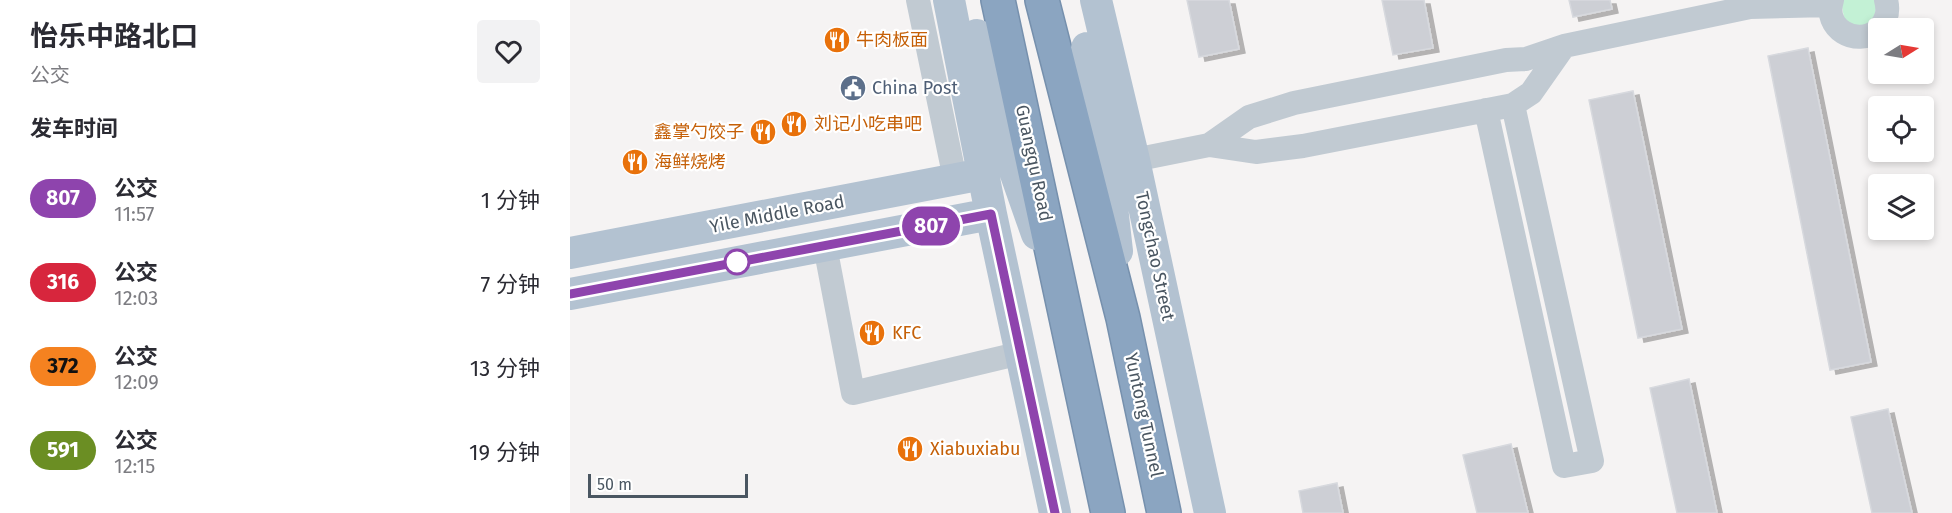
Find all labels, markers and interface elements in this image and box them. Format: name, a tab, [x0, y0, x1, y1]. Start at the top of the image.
north arrow	[1868, 18, 1934, 84]
map controls	[1868, 18, 1934, 240]
text: 怡乐中路北口	[30, 20, 198, 53]
button: heart	[477, 20, 540, 83]
restaurant icon: 牛肉板面	[822, 25, 852, 55]
place label: 牛肉板面	[856, 29, 928, 51]
text: 公交	[30, 63, 70, 87]
public building icon: China Post	[838, 73, 868, 103]
place label: China Post	[872, 77, 958, 99]
button: locate	[1868, 96, 1934, 162]
street label: Guangqu Road	[1011, 103, 1057, 223]
restaurant icon: 刘记小吃串吧	[779, 109, 809, 139]
place label: 刘记小吃串吧	[814, 113, 922, 135]
text: 发车时间	[30, 115, 118, 142]
restaurant icon: 鑫掌勺饺子	[748, 117, 778, 147]
place label: 鑫掌勺饺子	[654, 121, 744, 143]
restaurant icon: 海鲜烧烤	[620, 147, 650, 177]
place label: 海鲜烧烤	[654, 151, 726, 173]
button: layers	[1868, 174, 1934, 240]
text: 公交	[114, 175, 158, 202]
text: 807	[46, 185, 80, 211]
text: 1 分钟	[481, 187, 540, 214]
street label: Tongchao Street	[1131, 189, 1180, 323]
street label: Yile Middle Road	[708, 190, 846, 238]
text: 11:57	[114, 202, 154, 226]
line badge: 807	[896, 206, 965, 246]
text: 807	[914, 213, 948, 239]
unlabelled marker	[724, 249, 750, 275]
text: 公交	[114, 259, 158, 286]
text: 316	[47, 269, 79, 295]
text: 7 分钟	[480, 271, 540, 298]
text: 12:03	[114, 286, 158, 310]
restaurant icon: KFC	[857, 318, 887, 348]
place label: KFC	[892, 322, 921, 344]
text: 公交	[114, 343, 158, 370]
street label: Yuntong Tunnel	[1120, 351, 1168, 479]
text: 372	[47, 353, 79, 379]
text: 13 分钟	[470, 355, 540, 382]
text: 12:09	[114, 370, 159, 394]
text: 公交	[114, 427, 158, 454]
restaurant icon: Xiabuxiabu	[895, 434, 925, 464]
text: 591	[47, 437, 79, 463]
place label: Xiabuxiabu	[930, 438, 1021, 460]
text: 19 分钟	[469, 439, 540, 466]
text: 12:15	[114, 454, 155, 478]
scale bar	[588, 471, 748, 498]
text: 50 m	[597, 475, 632, 494]

